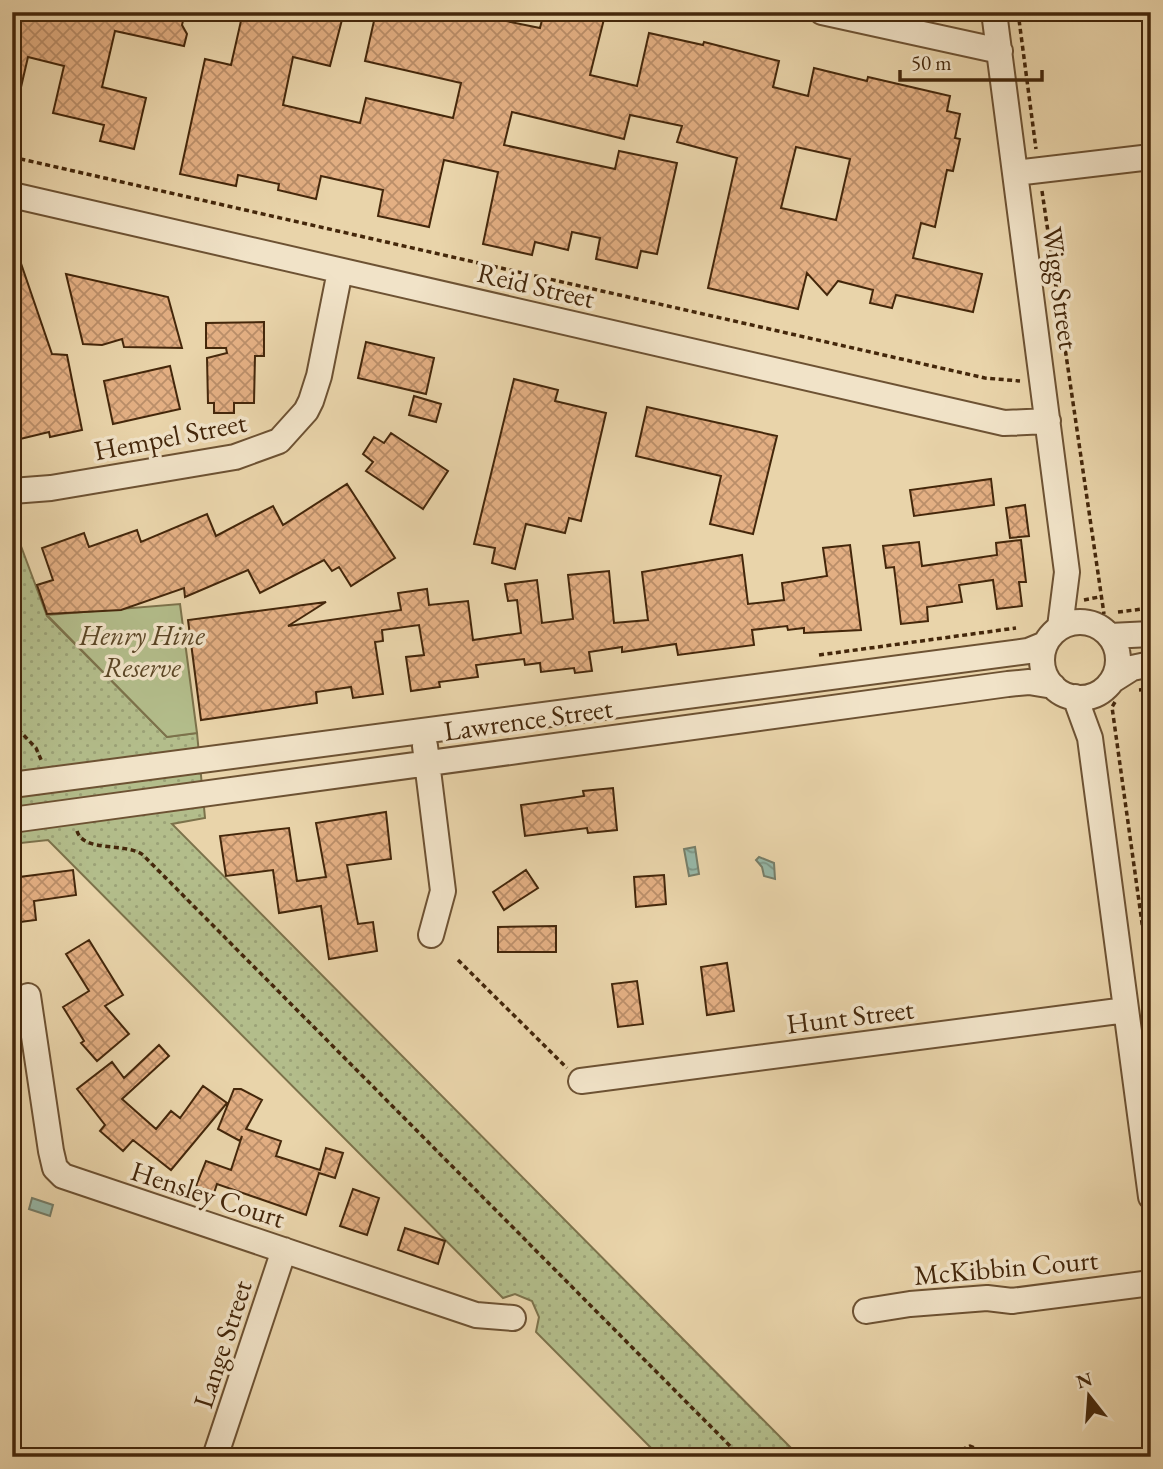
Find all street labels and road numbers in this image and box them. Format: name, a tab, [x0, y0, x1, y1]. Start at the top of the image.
street label: Wigg Street	[1035, 224, 1087, 352]
street label: Reid Street	[474, 254, 598, 316]
street label: Hempel Street	[91, 404, 250, 468]
street label: Lawrence Street	[441, 689, 615, 749]
street label: Hunt Street	[784, 990, 916, 1042]
street label: Hensley Court	[127, 1152, 290, 1236]
street label: McKibbin Court	[912, 1241, 1100, 1293]
street label: Lange Street	[184, 1275, 260, 1413]

